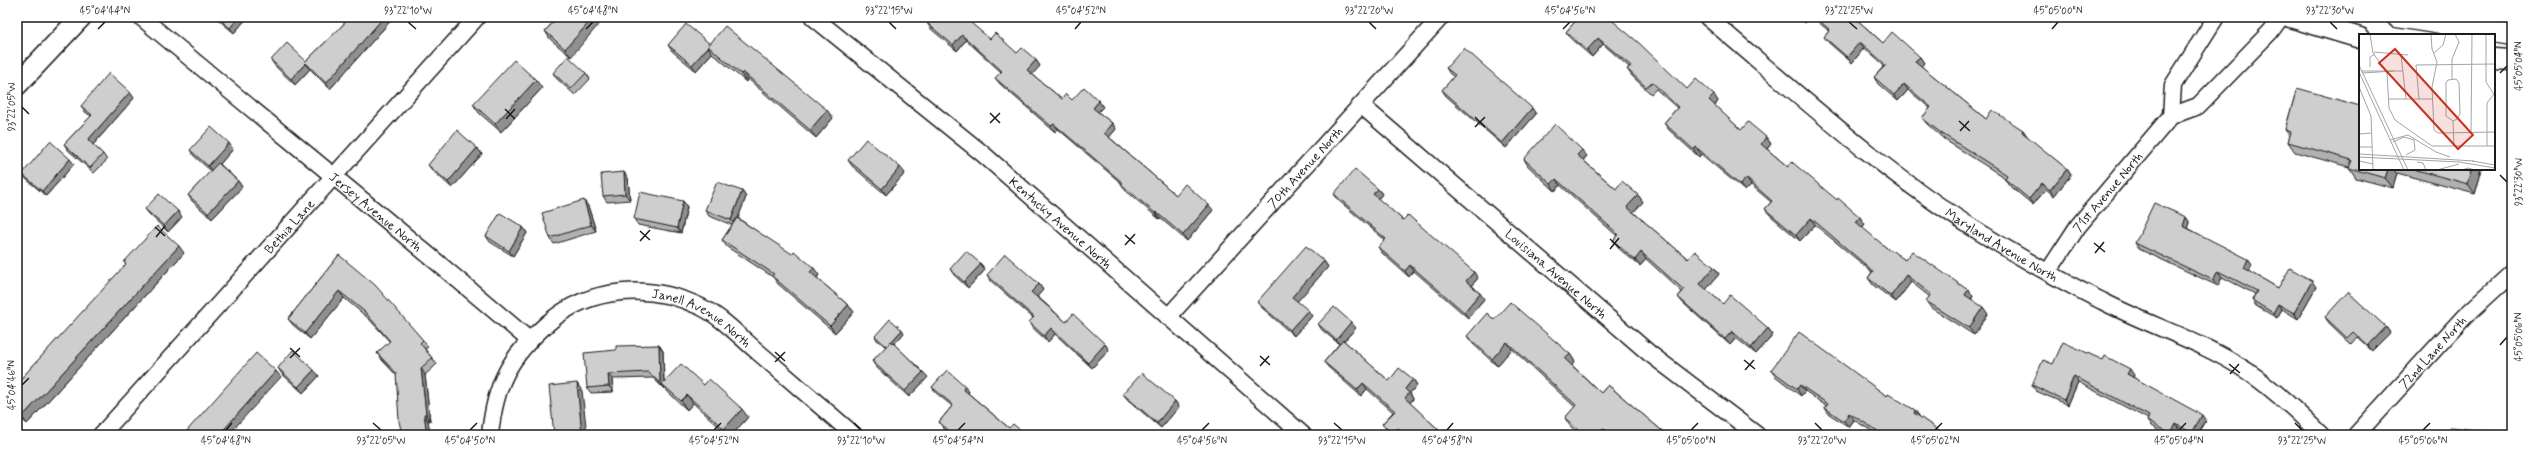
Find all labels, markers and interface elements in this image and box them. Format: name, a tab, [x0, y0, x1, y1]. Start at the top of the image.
text: 45°04'44"N	[80, 4, 131, 18]
text: 93°22'10"W	[384, 4, 432, 18]
text: 45°04'48"N	[568, 4, 618, 18]
text: 93°22'15"W	[865, 4, 913, 18]
text: 45°04'52"N	[1056, 4, 1106, 18]
text: 93°22'20"W	[1345, 4, 1393, 18]
text: 45°04'56"N	[1545, 4, 1595, 18]
text: 93°22'25"W	[1825, 4, 1873, 18]
text: 45°05'00"N	[2033, 4, 2083, 18]
text: 93°22'30"W	[2306, 4, 2354, 18]
inset map	[2359, 34, 2495, 170]
text: 45°05'04"N	[2512, 41, 2526, 91]
text: 93°22'05"W	[5, 83, 19, 131]
street label: 70th Avenue North	[1264, 124, 1347, 212]
street label: 71st Avenue North	[2069, 149, 2147, 236]
text: 93°22'30"W	[2512, 158, 2526, 206]
street label: Jersey Avenue North	[325, 169, 425, 256]
street label: Kentucky Avenue North	[1005, 174, 1115, 273]
street label: Bethia Lane	[261, 196, 319, 258]
street label: Maryland Avenue North	[1941, 205, 2060, 287]
street label: Louisiana Avenue North	[1501, 226, 1610, 323]
street label: Janell Avenue North	[651, 286, 754, 352]
text: 45°05'06"N	[2512, 312, 2526, 362]
street label: 72nd Lane North	[2396, 313, 2471, 393]
text: 45°04'46"N	[5, 360, 19, 410]
text: 45°04'48"N	[201, 434, 251, 448]
text: 93°22'05"W	[357, 434, 405, 448]
text: 45°04'50"N	[445, 434, 495, 448]
text: 45°04'52"N	[689, 434, 739, 448]
text: 93°22'10"W	[837, 434, 885, 448]
text: 45°04'54"N	[933, 434, 984, 448]
text: 45°04'56"N	[1177, 434, 1227, 448]
text: 93°22'15"W	[1318, 434, 1366, 448]
text: 45°04'58"N	[1422, 434, 1472, 448]
text: 45°05'00"N	[1666, 434, 1716, 448]
text: 93°22'20"W	[1798, 434, 1846, 448]
text: 45°05'02"N	[1911, 434, 1960, 448]
text: 45°05'04"N	[2154, 434, 2204, 448]
text: 93°22'25"W	[2278, 434, 2326, 448]
text: 45°05'06"N	[2399, 434, 2448, 448]

